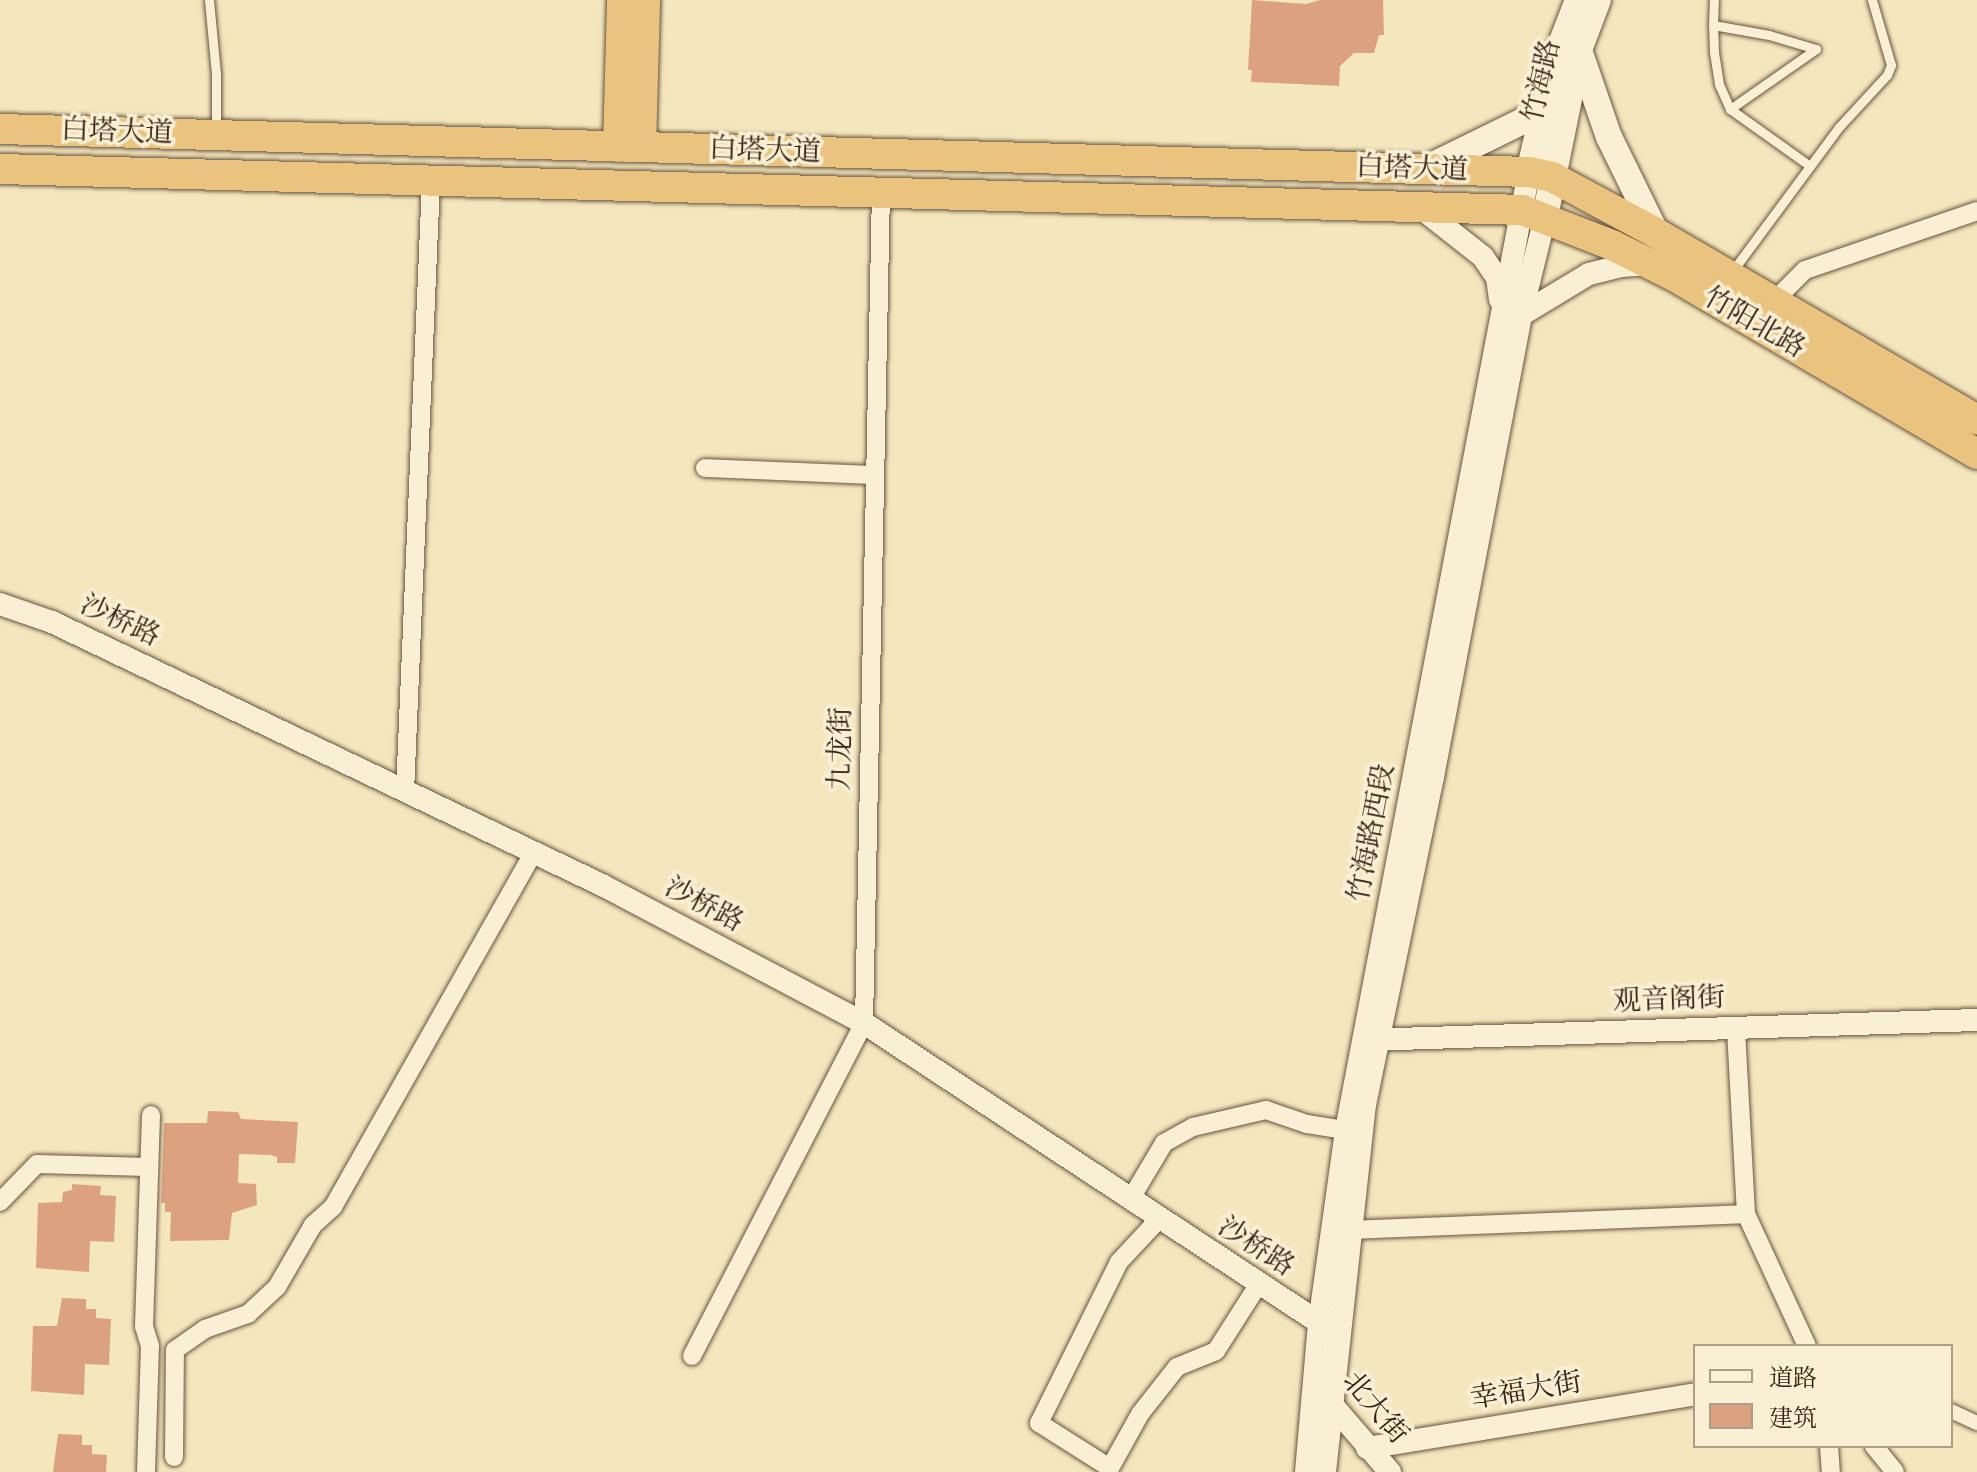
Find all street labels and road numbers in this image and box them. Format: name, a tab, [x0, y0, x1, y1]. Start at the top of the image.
street label: 竹海路	[1516, 36, 1568, 126]
street label: 白塔大道	[60, 113, 174, 151]
street label: 白塔大道	[708, 132, 822, 170]
street label: 白塔大道	[1355, 150, 1469, 188]
street label: 竹阳北路	[1697, 280, 1811, 366]
street label: 沙桥路	[75, 588, 165, 654]
street label: 九龙街	[823, 707, 859, 791]
street label: 竹海路西段	[1342, 761, 1402, 905]
street label: 沙桥路	[659, 870, 749, 940]
street label: 观音阁街	[1612, 981, 1726, 1019]
street label: 沙桥路	[1212, 1210, 1300, 1284]
street label: 北大街	[1335, 1365, 1415, 1451]
street label: 幸福大街	[1468, 1366, 1584, 1416]

